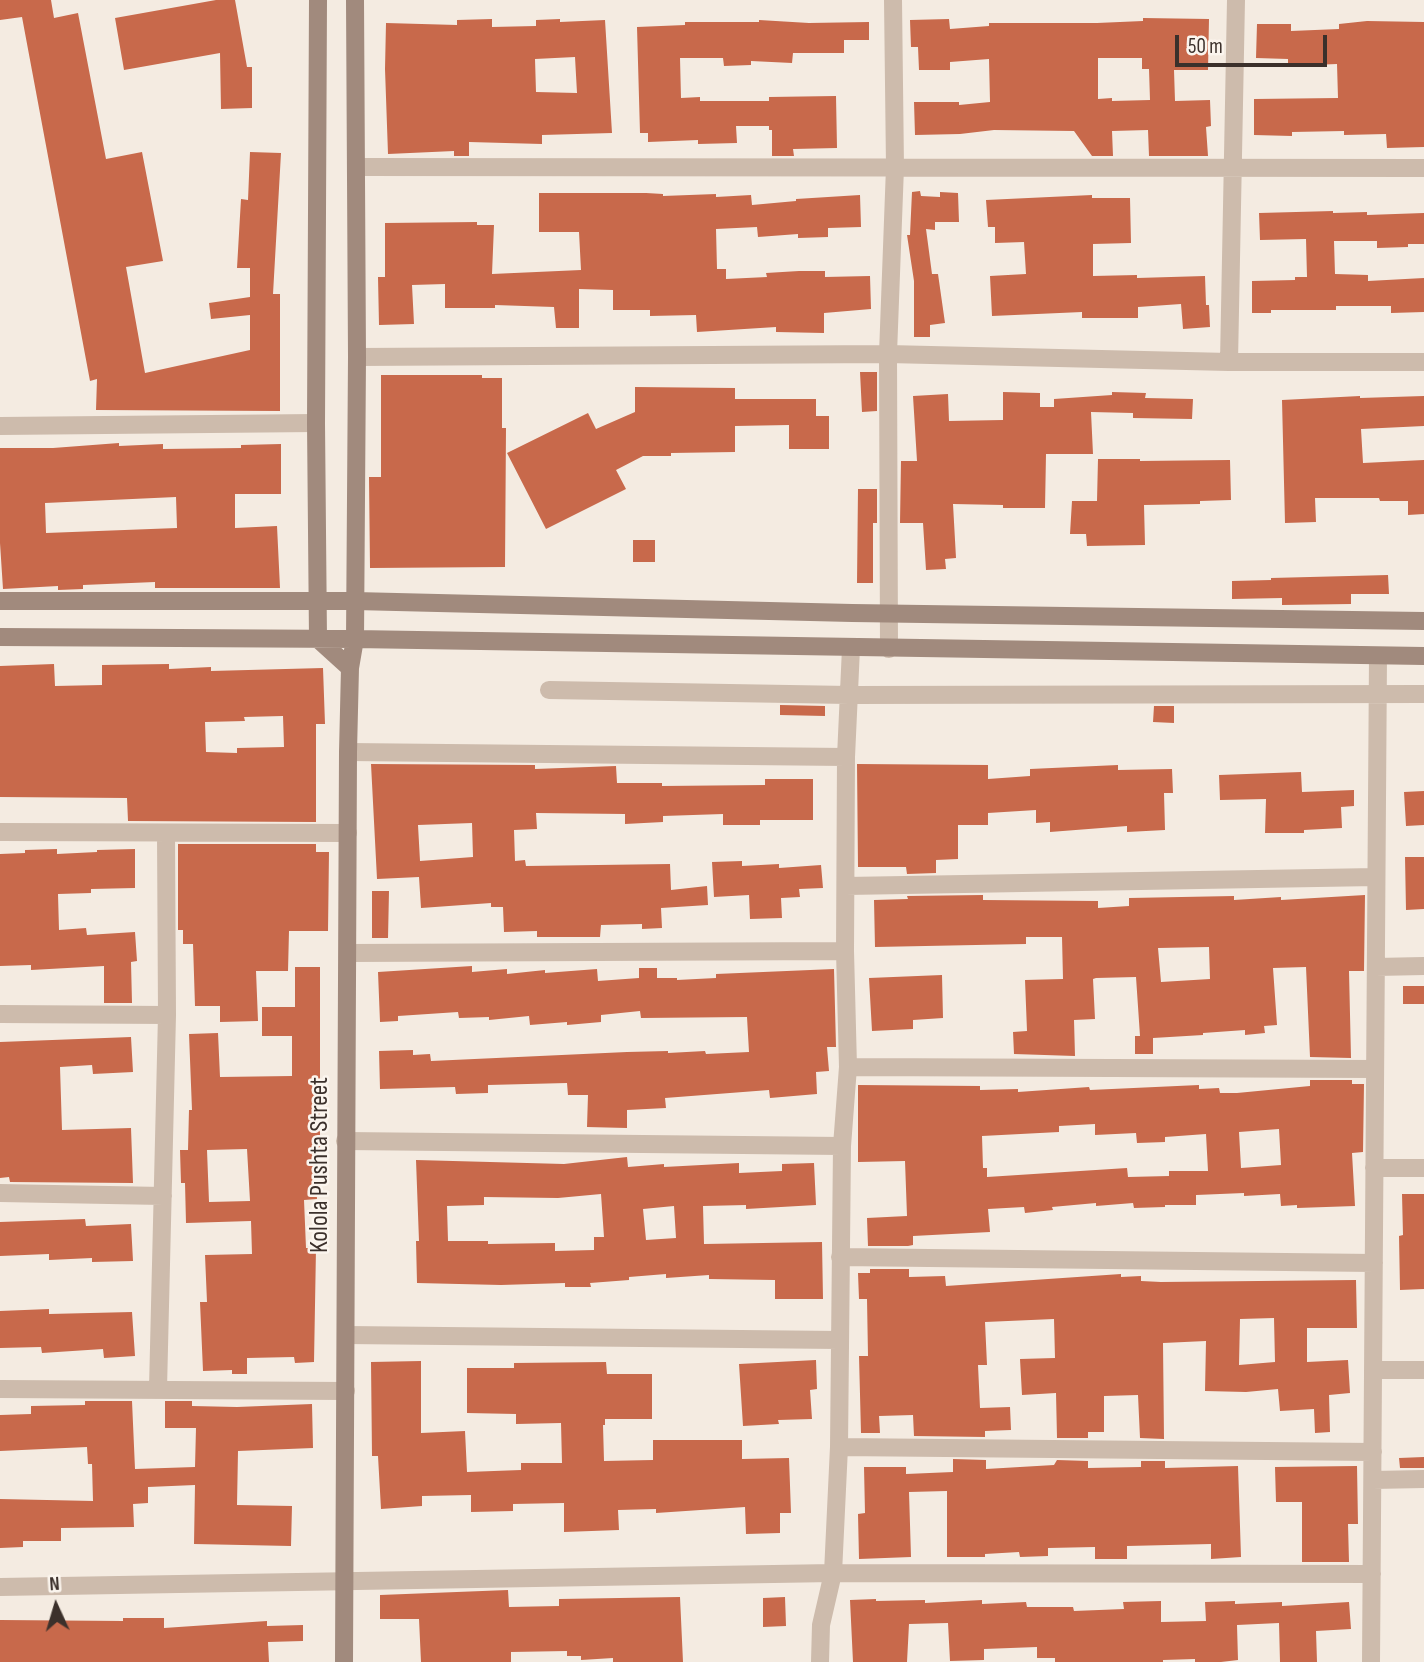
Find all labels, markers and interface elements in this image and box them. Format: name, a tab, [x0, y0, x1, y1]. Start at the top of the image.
scale bar	[1179, 21, 1331, 65]
text: 50 m	[1188, 34, 1223, 59]
street label: Kolola Pushta Street	[304, 1077, 336, 1253]
north arrow	[21, 1571, 91, 1641]
text: N	[49, 1573, 60, 1596]

